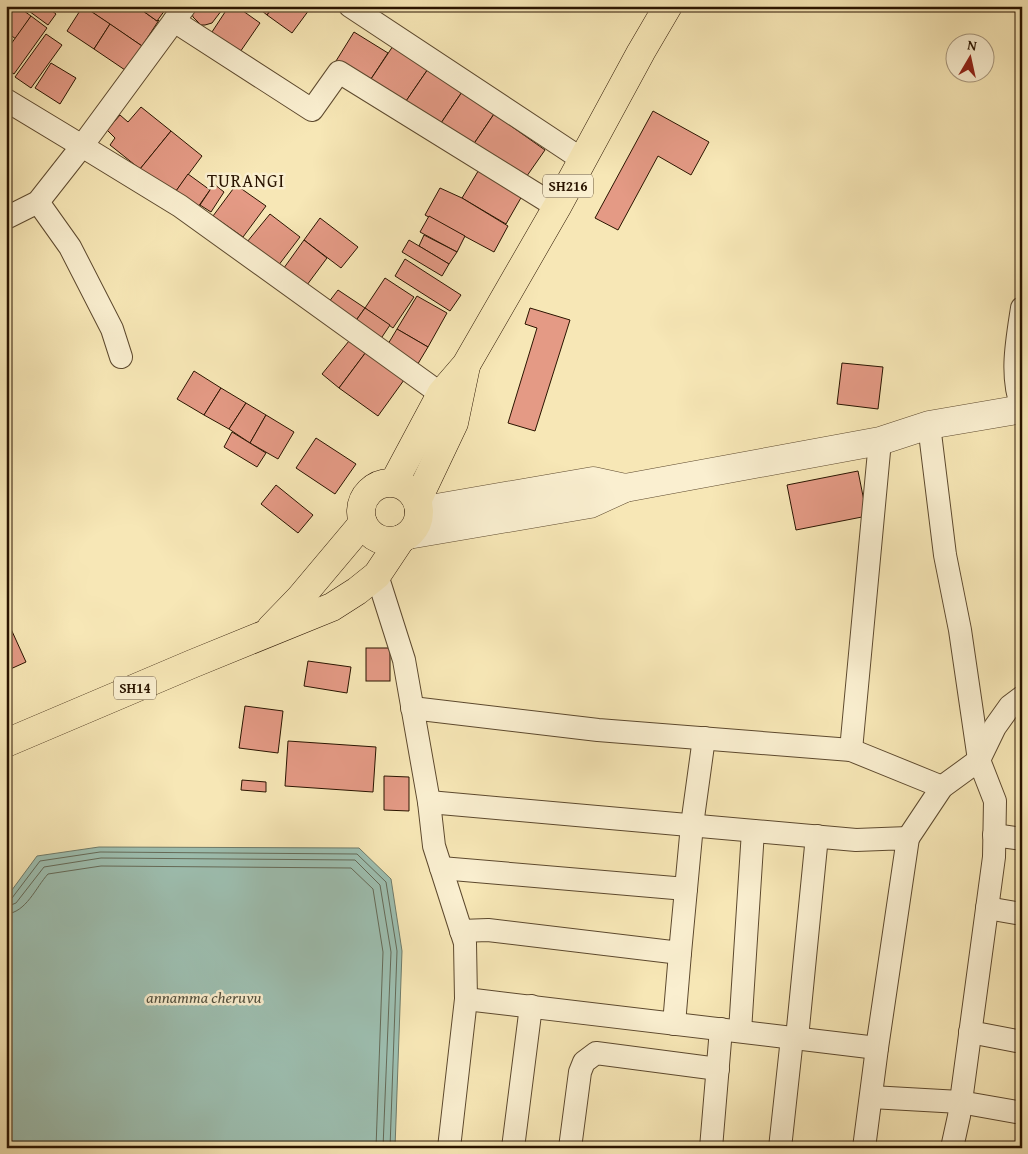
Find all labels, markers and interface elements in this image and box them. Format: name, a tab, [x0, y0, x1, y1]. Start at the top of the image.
north arrow	[946, 32, 996, 82]
text: N	[966, 35, 979, 56]
district label: TURANGI	[207, 167, 285, 194]
road number: SH216	[543, 175, 593, 198]
road number: SH14	[114, 676, 156, 700]
water label: annamma cheruvu	[146, 985, 262, 1009]

